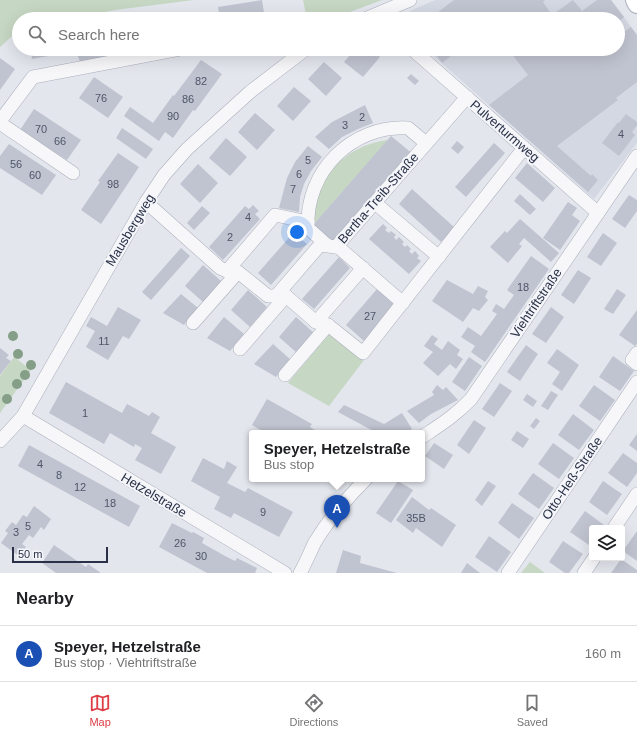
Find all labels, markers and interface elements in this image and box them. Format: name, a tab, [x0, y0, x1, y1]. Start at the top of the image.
search box	[12, 12, 625, 56]
icon: search	[26, 23, 48, 45]
text: Search here	[58, 26, 140, 43]
house number: 82	[195, 75, 207, 87]
house number: 76	[95, 92, 107, 104]
house number: 86	[182, 93, 194, 105]
street label: Pulverturmweg	[467, 97, 543, 165]
house number: 90	[167, 110, 179, 122]
house number: 2	[359, 111, 365, 123]
house number: 3	[342, 119, 348, 131]
house number: 70	[35, 123, 47, 135]
house number: 4	[618, 128, 624, 140]
house number: 66	[54, 135, 66, 147]
street label: Bertha-Treib-Straße	[335, 150, 421, 246]
house number: 5	[305, 154, 311, 166]
house number: 56	[10, 158, 22, 170]
house number: 6	[296, 168, 302, 180]
house number: 60	[29, 169, 41, 181]
house number: 98	[107, 178, 119, 190]
house number: 7	[290, 183, 296, 195]
street label: Mausbergweg	[103, 191, 157, 269]
house number: 4	[245, 211, 251, 223]
your location	[287, 222, 307, 242]
house number: 2	[227, 231, 233, 243]
street label: Viehtriftstraße	[507, 265, 565, 341]
house number: 18	[517, 281, 529, 293]
house number: 27	[364, 310, 376, 322]
house number: 11	[98, 335, 110, 347]
house number: 1	[82, 407, 88, 419]
popup	[249, 430, 425, 482]
street label: Otto-Heß-Straße	[539, 434, 605, 522]
text: Speyer, Hetzelstraße	[264, 440, 410, 457]
text: Bus stop	[264, 457, 314, 472]
house number: 4	[37, 458, 43, 470]
house number: 8	[56, 469, 62, 481]
street label: Hetzelstraße	[119, 470, 189, 520]
house number: 12	[74, 481, 86, 493]
pin: A	[324, 495, 350, 528]
house number: 18	[104, 497, 116, 509]
house number: 9	[260, 506, 266, 518]
house number: 35B	[406, 512, 426, 524]
house number: 5	[25, 520, 31, 532]
map controls	[589, 525, 625, 561]
button: layers	[589, 525, 625, 561]
house number: 3	[13, 526, 19, 538]
house number: 26	[174, 537, 186, 549]
scale bar	[12, 545, 108, 564]
text: 50 m	[18, 548, 42, 560]
house number: 30	[195, 550, 207, 562]
text: Nearby	[16, 589, 74, 608]
text: Speyer, Hetzelstraße	[54, 638, 201, 655]
text: A	[24, 646, 34, 661]
text: 160 m	[585, 646, 621, 661]
text: Bus stop · Viehtriftstraße	[54, 655, 197, 670]
tab: Map	[89, 692, 111, 728]
tab: Directions	[289, 692, 338, 728]
tab: Saved	[517, 692, 548, 728]

